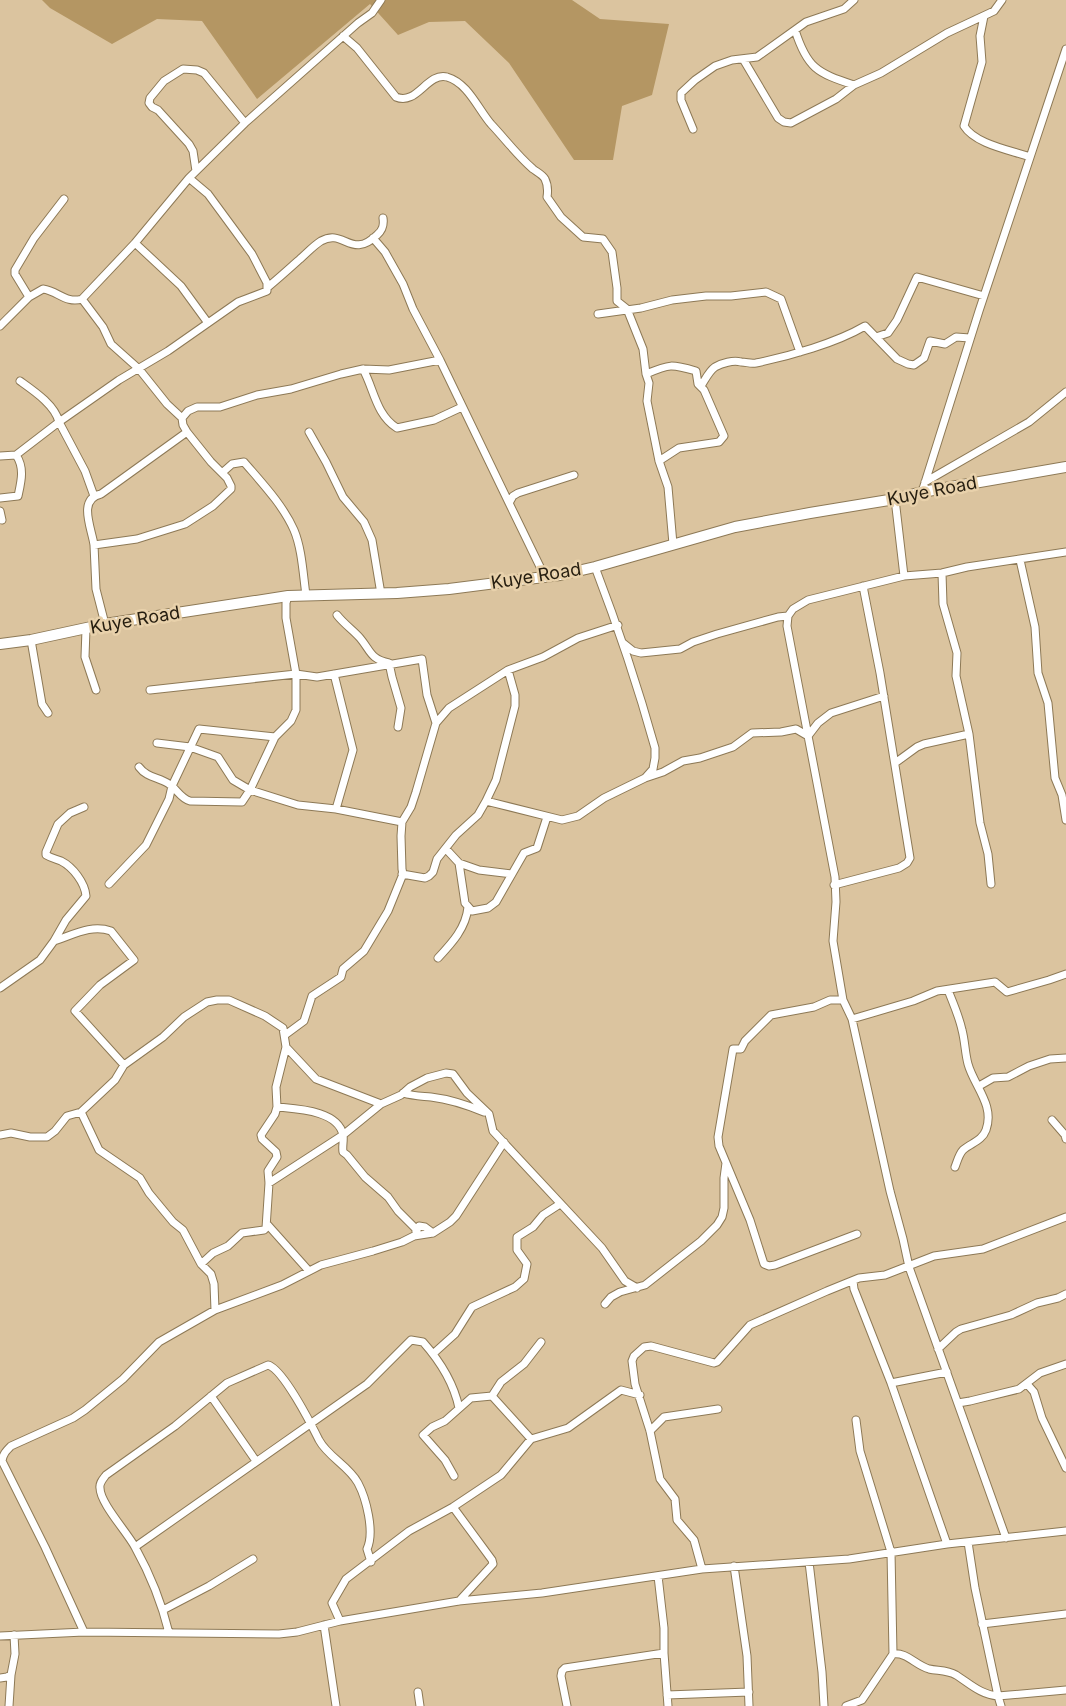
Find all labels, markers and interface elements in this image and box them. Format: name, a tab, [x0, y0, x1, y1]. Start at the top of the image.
street label: Kuye Road	[885, 472, 979, 509]
street label: Kuye Road	[489, 558, 582, 593]
street label: Kuye Road	[88, 601, 181, 638]

